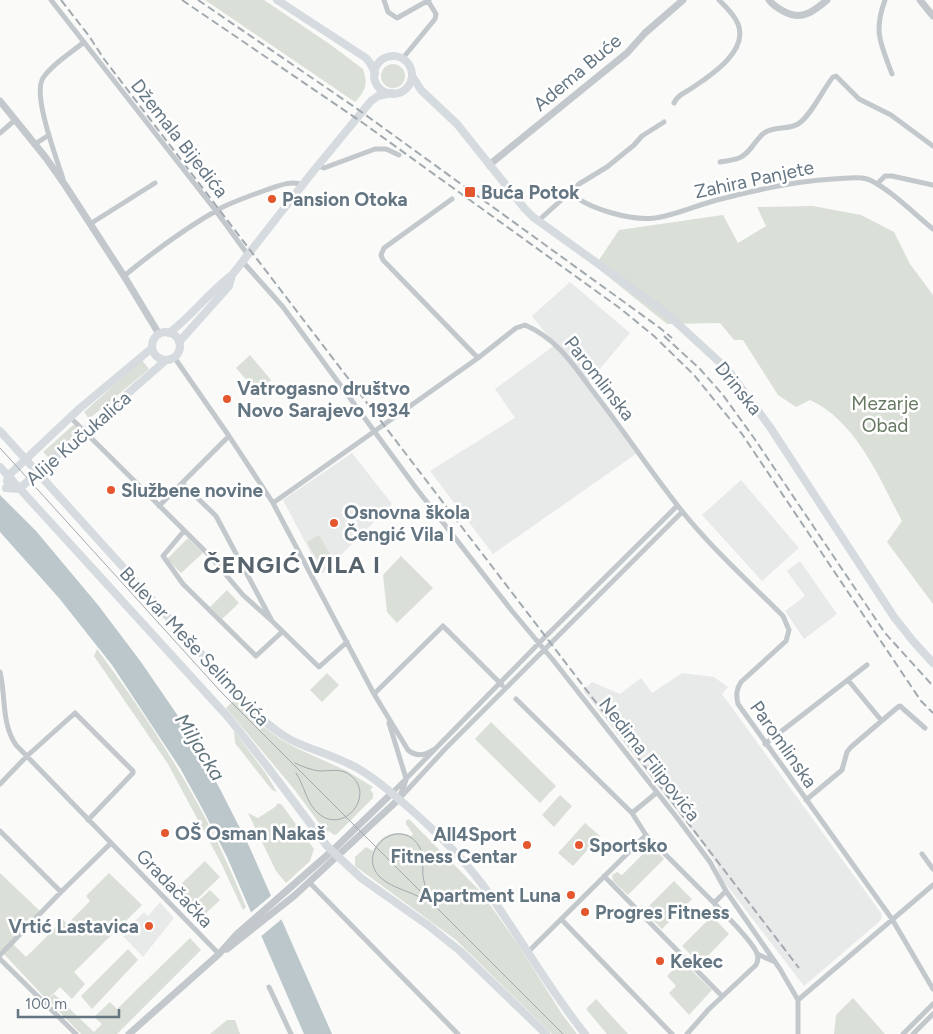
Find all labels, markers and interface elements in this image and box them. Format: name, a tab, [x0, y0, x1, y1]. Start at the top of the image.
street label: Adema Buće	[529, 29, 626, 116]
street label: Džemala Bijedića	[126, 74, 233, 202]
street label: Zahira Panjete	[692, 156, 816, 203]
place label: Buća Potok	[481, 181, 580, 204]
marker: Buća Potok	[463, 185, 477, 199]
place label: Pansion Otoka	[282, 188, 408, 211]
marker: Pansion Otoka	[266, 193, 278, 205]
street label: Paromlinska	[559, 331, 640, 425]
street label: Drinska	[710, 357, 767, 420]
place label: Vatrogasno društvo Novo Sarajevo 1934	[237, 377, 410, 422]
street label: Alije Kučukalića	[21, 386, 136, 490]
park label: Mezarje Obad	[851, 392, 919, 437]
marker: Vatrogasno društvo Novo Sarajevo 1934	[221, 393, 233, 405]
place label: Službene novine	[121, 479, 263, 502]
marker: Službene novine	[105, 484, 117, 496]
place label: Osnovna škola Čengić Vila I	[344, 501, 470, 546]
marker: Osnovna škola Čengić Vila I	[328, 517, 340, 529]
district label: ČENGIĆ VILA I	[203, 550, 381, 579]
street label: Bulevar Meše Selimovića	[115, 562, 274, 731]
street label: Nedima Filipovića	[594, 693, 705, 826]
street label: Paromlinska	[745, 696, 822, 792]
water label: Miljacka	[170, 709, 230, 785]
place label: OŠ Osman Nakaš	[175, 822, 326, 845]
place label: All4Sport Fitness Centar	[390, 823, 517, 868]
marker: OŠ Osman Nakaš	[159, 827, 171, 839]
place label: Sportsko	[589, 834, 667, 857]
marker: All4Sport Fitness Centar	[521, 839, 533, 851]
marker: Sportsko	[573, 839, 585, 851]
street label: Gradačačka	[132, 844, 218, 932]
place label: Apartment Luna	[419, 884, 561, 907]
marker: Apartment Luna	[565, 889, 577, 901]
place label: Progres Fitness	[595, 901, 729, 924]
marker: Progres Fitness	[579, 906, 591, 918]
place label: Vrtić Lastavica	[8, 915, 139, 938]
marker: Vrtić Lastavica	[143, 920, 155, 932]
place label: Kekec	[670, 950, 723, 973]
marker: Kekec	[654, 955, 666, 967]
scale bar	[18, 986, 119, 1018]
text: 100 m	[25, 995, 67, 1013]

